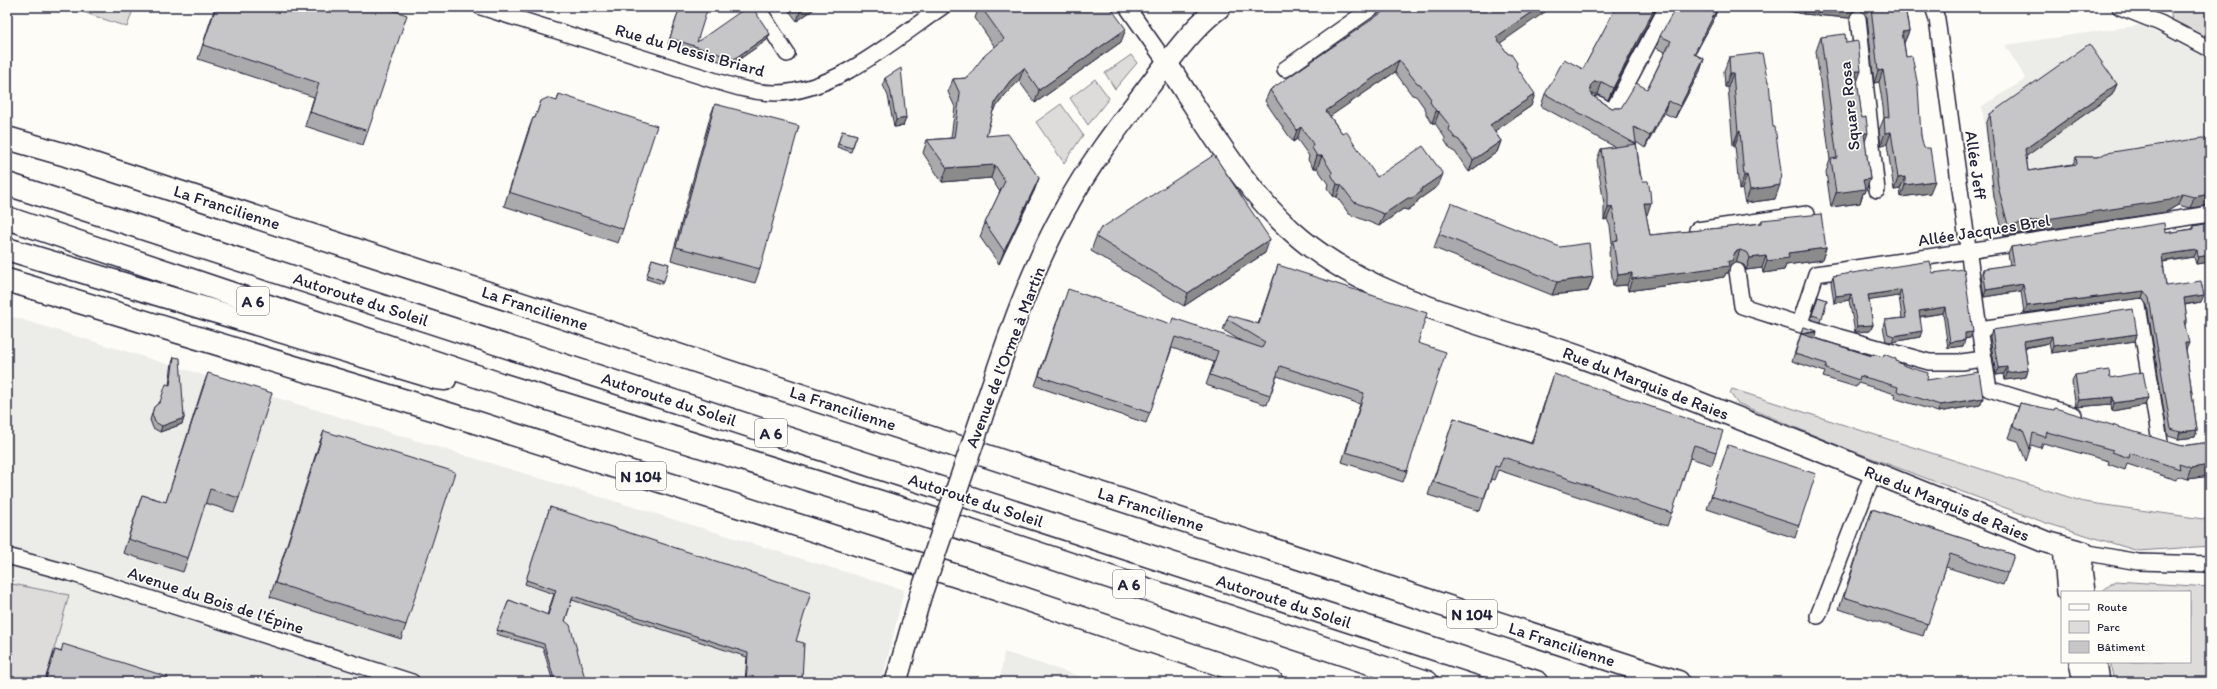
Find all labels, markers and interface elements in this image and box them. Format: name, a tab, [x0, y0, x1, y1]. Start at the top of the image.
street label: Rue du Plessis Briard	[613, 19, 767, 81]
street label: Square Rosa	[1834, 61, 1864, 151]
street label: Allée Jeff	[1961, 129, 1991, 201]
street label: La Francilienne	[171, 180, 283, 234]
street label: Allée Jacques Brel	[1917, 210, 2052, 250]
street label: Avenue de l'Orme à Martin	[961, 263, 1049, 450]
street label: Autoroute du Soleil	[291, 268, 431, 330]
street label: La Francilienne	[479, 281, 591, 335]
road number: A 6	[237, 287, 269, 315]
street label: Rue du Marquis de Raies	[1560, 342, 1732, 424]
street label: Autoroute du Soleil	[599, 368, 739, 430]
street label: La Francilienne	[787, 381, 899, 435]
road number: A 6	[755, 419, 787, 447]
street label: Rue du Marquis de Raies	[1862, 461, 2032, 545]
road number: N 104	[616, 462, 666, 490]
street label: Autoroute du Soleil	[906, 469, 1046, 531]
street label: La Francilienne	[1095, 482, 1207, 536]
street label: Avenue du Bois de l'Épine	[126, 562, 306, 638]
road number: A 6	[1113, 570, 1145, 598]
street label: Autoroute du Soleil	[1214, 570, 1354, 632]
legend	[2061, 591, 2191, 663]
road number: N 104	[1447, 600, 1497, 628]
text: Route	[2097, 600, 2127, 614]
street label: La Francilienne	[1506, 617, 1618, 671]
text: Parc	[2097, 620, 2120, 634]
text: Bâtiment	[2097, 640, 2146, 654]

